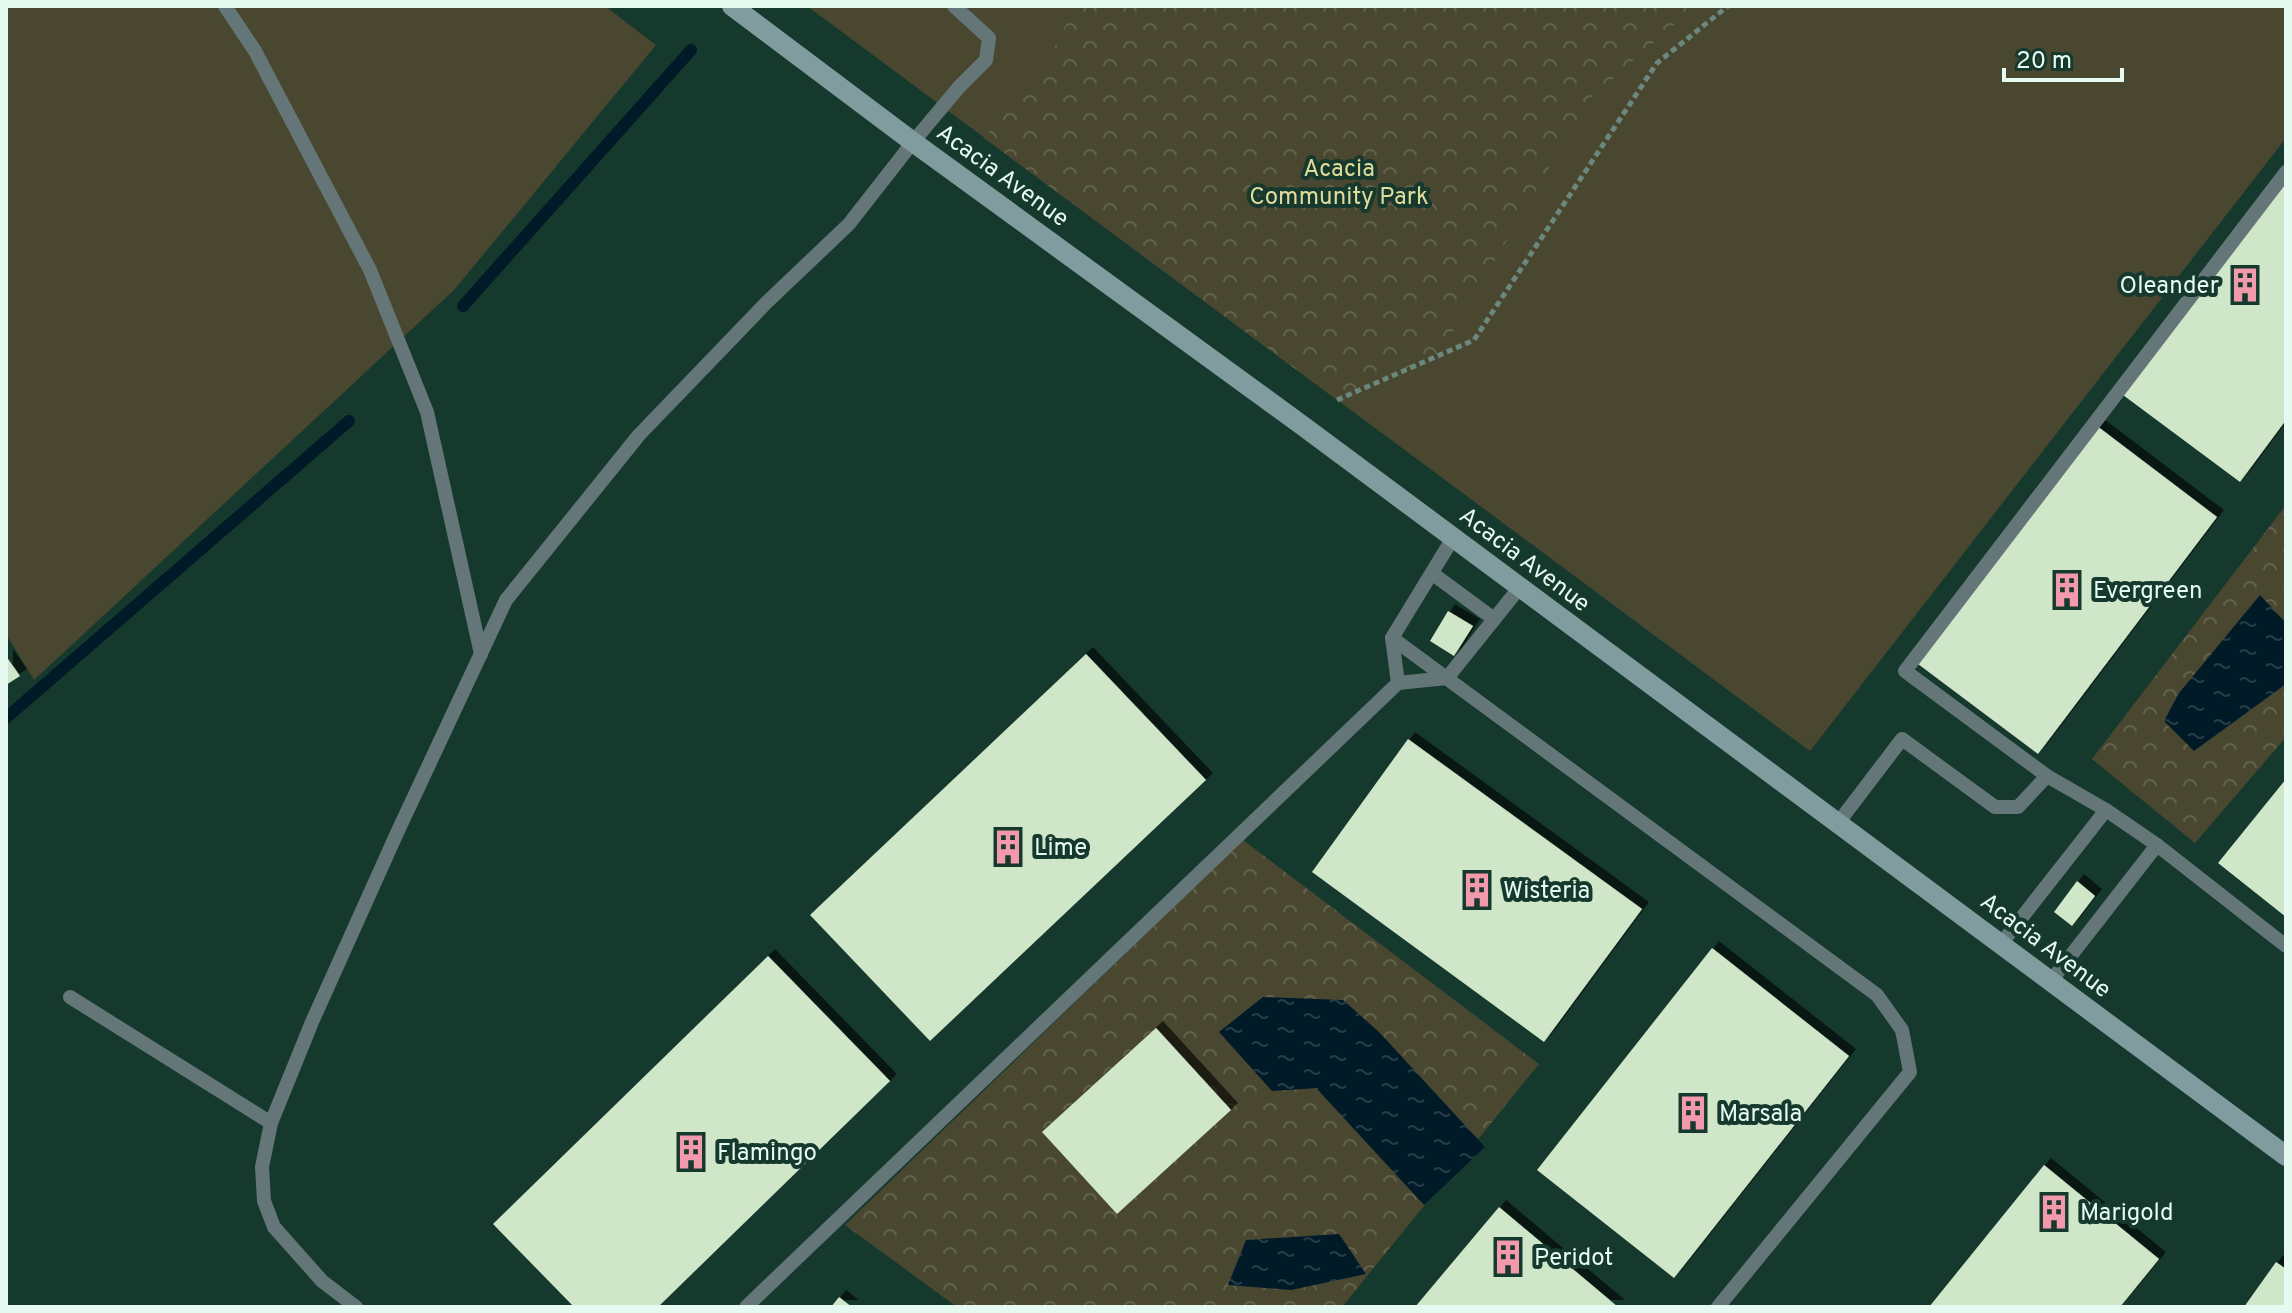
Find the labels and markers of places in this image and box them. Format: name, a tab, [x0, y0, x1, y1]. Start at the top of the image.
building icon: Oleander	[2226, 266, 2264, 304]
place label: Oleander	[2120, 272, 2219, 302]
building icon: Evergreen	[2048, 571, 2086, 609]
place label: Evergreen	[2093, 577, 2203, 607]
building icon: Lime	[989, 828, 1027, 866]
place label: Lime	[1034, 834, 1087, 864]
building icon: Wisteria	[1458, 871, 1496, 909]
place label: Wisteria	[1503, 877, 1590, 907]
building icon: Marsala	[1674, 1094, 1712, 1132]
place label: Marsala	[1719, 1100, 1802, 1130]
building icon: Flamingo	[672, 1133, 710, 1171]
place label: Flamingo	[717, 1139, 817, 1169]
building icon: Marigold	[2035, 1193, 2073, 1231]
place label: Marigold	[2080, 1199, 2173, 1229]
building icon: Peridot	[1489, 1238, 1527, 1276]
place label: Peridot	[1534, 1244, 1613, 1274]

